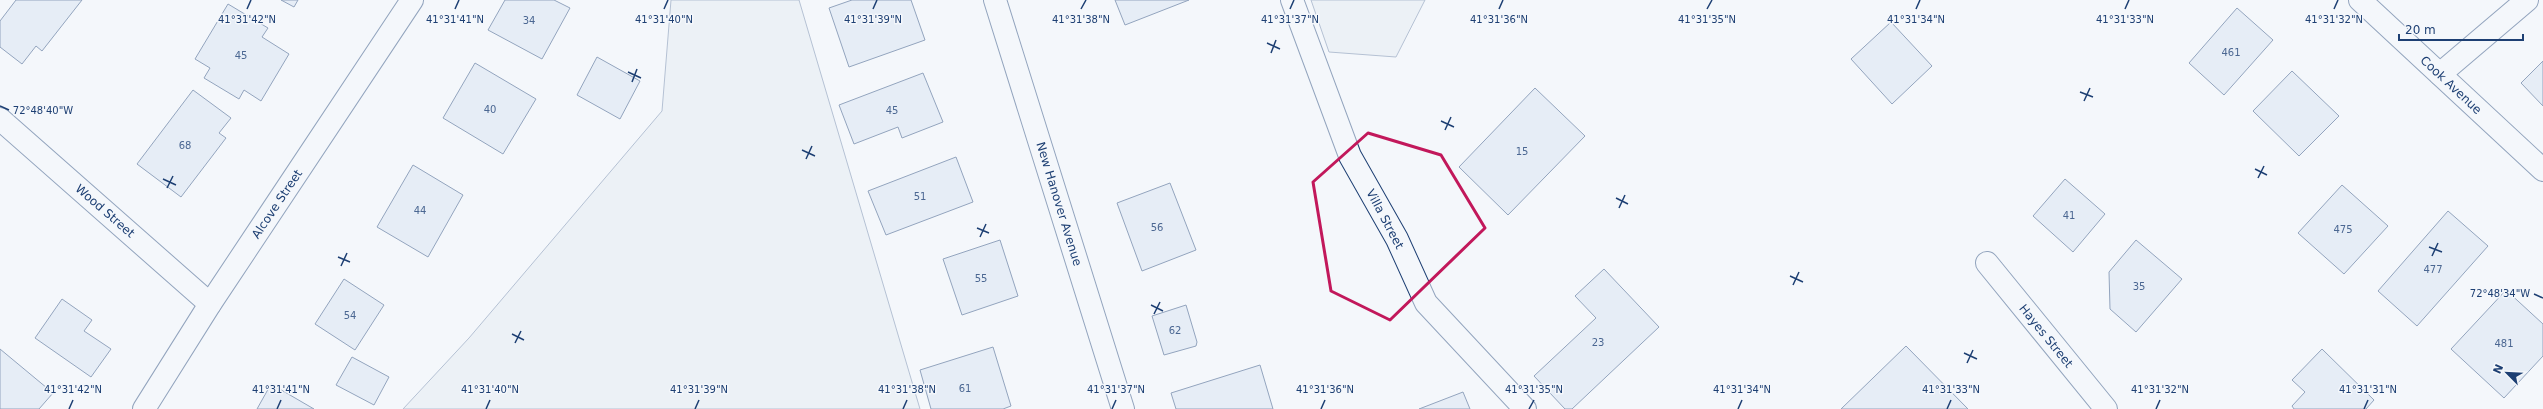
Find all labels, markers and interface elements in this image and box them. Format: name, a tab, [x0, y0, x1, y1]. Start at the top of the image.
text: 41°31'42"N	[218, 14, 276, 25]
text: 41°31'41"N	[426, 14, 484, 25]
text: 41°31'40"N	[635, 14, 693, 25]
text: 41°31'39"N	[844, 14, 902, 25]
text: 41°31'38"N	[1052, 14, 1110, 25]
text: 41°31'37"N	[1261, 14, 1319, 25]
text: 41°31'36"N	[1470, 14, 1528, 25]
text: 41°31'35"N	[1678, 14, 1736, 25]
text: 41°31'34"N	[1887, 14, 1945, 25]
text: 41°31'33"N	[2096, 14, 2154, 25]
text: 41°31'32"N	[2305, 14, 2363, 25]
house number: 34	[523, 15, 535, 26]
scale bar	[2399, 16, 2523, 42]
text: 20 m	[2405, 23, 2436, 37]
house number: 461	[2221, 47, 2241, 58]
house number: 45	[235, 50, 247, 61]
street label: Cook Avenue	[2418, 53, 2484, 117]
house number: 40	[484, 104, 496, 115]
text: 72°48'40"W	[13, 105, 73, 116]
house number: 45	[886, 105, 898, 116]
house number: 68	[179, 140, 191, 151]
street label: New Hanover Avenue	[1033, 140, 1085, 268]
house number: 15	[1516, 146, 1528, 157]
street label: Alcove Street	[249, 167, 305, 241]
street label: Wood Street	[73, 182, 138, 241]
street label: Villa Street	[1363, 187, 1407, 251]
house number: 51	[914, 191, 926, 202]
house number: 44	[414, 205, 426, 216]
house number: 41	[2063, 210, 2075, 221]
house number: 56	[1151, 222, 1163, 233]
house number: 475	[2333, 224, 2353, 235]
house number: 477	[2423, 264, 2443, 275]
house number: 55	[975, 273, 987, 284]
house number: 35	[2133, 281, 2145, 292]
text: 72°48'34"W	[2470, 288, 2530, 299]
street label: Hayes Street	[2016, 302, 2076, 371]
house number: 54	[344, 310, 356, 321]
house number: 62	[1169, 325, 1181, 336]
house number: 23	[1592, 337, 1604, 348]
house number: 481	[2494, 338, 2514, 349]
north arrow	[2487, 353, 2527, 393]
text: N	[2491, 362, 2506, 376]
house number: 61	[959, 383, 971, 394]
text: 41°31'42"N	[44, 384, 102, 395]
text: 41°31'41"N	[252, 384, 310, 395]
text: 41°31'40"N	[461, 384, 519, 395]
text: 41°31'39"N	[670, 384, 728, 395]
text: 41°31'38"N	[878, 384, 936, 395]
text: 41°31'37"N	[1087, 384, 1145, 395]
text: 41°31'36"N	[1296, 384, 1354, 395]
text: 41°31'35"N	[1505, 384, 1563, 395]
text: 41°31'34"N	[1713, 384, 1771, 395]
text: 41°31'33"N	[1922, 384, 1980, 395]
text: 41°31'32"N	[2131, 384, 2189, 395]
text: 41°31'31"N	[2339, 384, 2397, 395]

